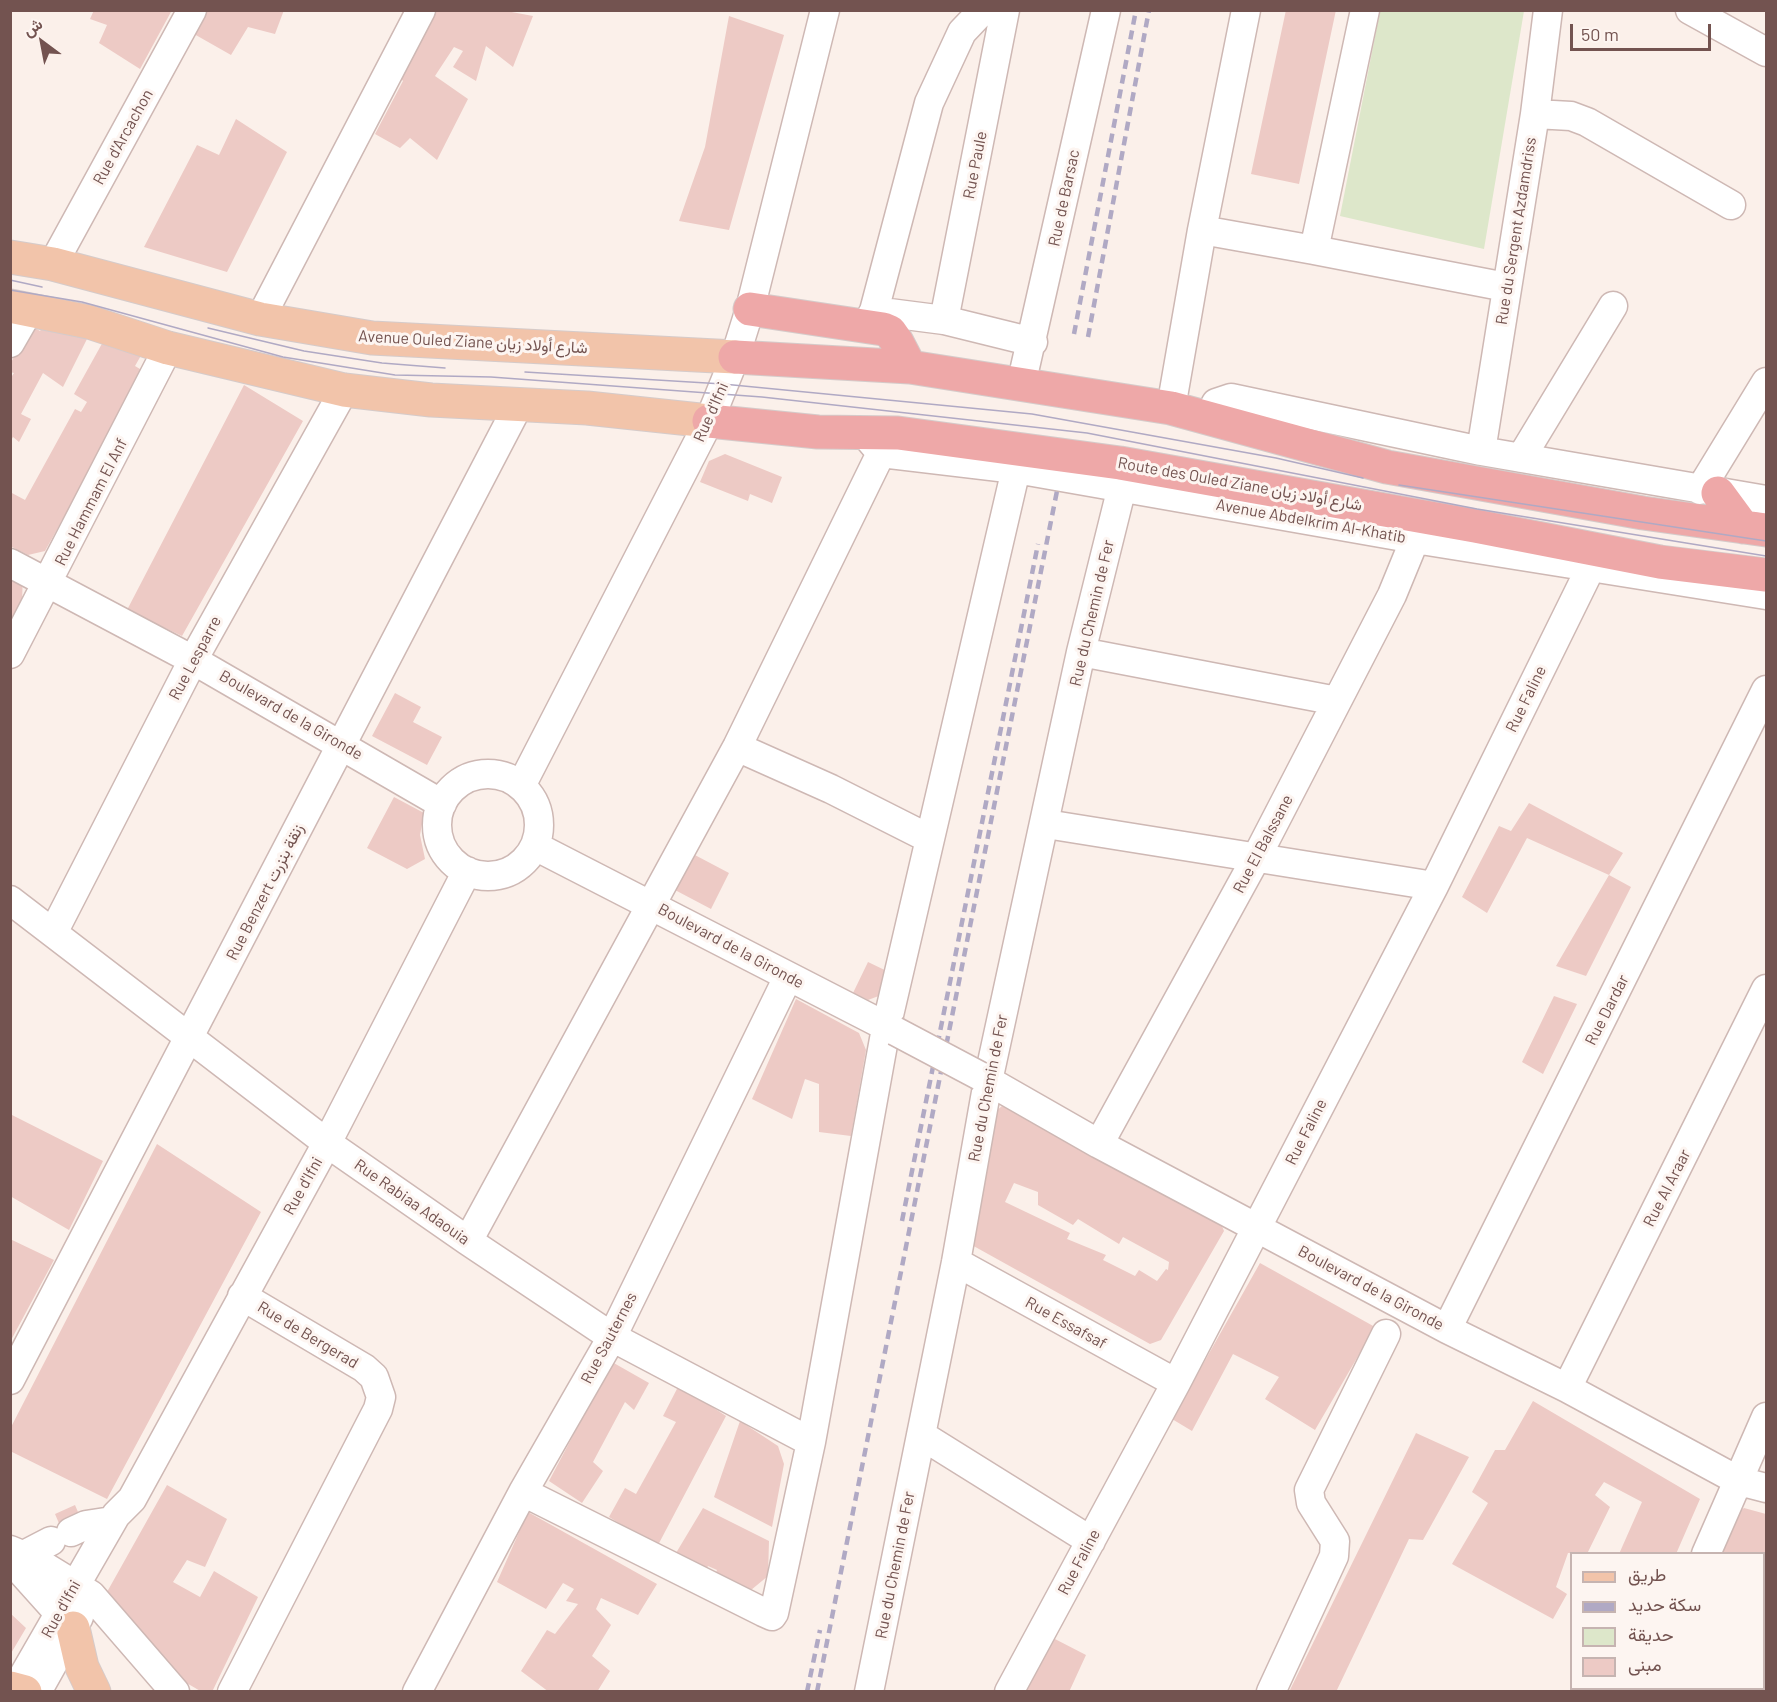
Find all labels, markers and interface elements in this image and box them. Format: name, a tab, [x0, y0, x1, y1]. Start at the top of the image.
north arrow	[12, 12, 72, 72]
scale bar	[1573, 12, 1714, 50]
text: ش	[19, 13, 45, 39]
text: 50 m	[1581, 23, 1619, 45]
street label: Rue d'Arcachon	[89, 86, 157, 188]
street label: Rue Paule	[959, 130, 991, 200]
street label: Rue du Sergent Azdamdriss	[1492, 136, 1540, 326]
street label: Rue de Barsac	[1044, 148, 1084, 248]
street label: Avenue Ouled Ziane شارع أولاد زيان	[358, 326, 588, 358]
street label: Rue d'Ifni	[689, 379, 733, 445]
street label: Rue Hammam El Anf	[51, 435, 131, 569]
street label: Route des Ouled Ziane شارع أولاد زيان	[1116, 453, 1364, 515]
street label: Avenue Abdelkrim Al-Khatib	[1215, 495, 1407, 547]
street label: Rue du Chemin de Fer	[1066, 538, 1118, 688]
street label: Rue Lesparre	[165, 613, 225, 703]
street label: Rue Faline	[1502, 663, 1550, 735]
street label: Boulevard de la Gironde	[216, 666, 366, 764]
street label: Rue El Balssane	[1229, 791, 1297, 897]
street label: Rue Benzert زنقة بنزرت	[222, 821, 308, 963]
street label: Boulevard de la Gironde	[655, 899, 807, 993]
street label: Rue Dardar	[1581, 972, 1633, 1048]
street label: Rue du Chemin de Fer	[964, 1013, 1012, 1163]
street label: Rue Faline	[1281, 1096, 1331, 1168]
street label: Rue Al Araar	[1639, 1146, 1695, 1230]
street label: Rue d'Ifni	[279, 1154, 327, 1218]
street label: Rue Rabiaa Adaouia	[351, 1155, 473, 1249]
street label: Boulevard de la Gironde	[1295, 1241, 1447, 1335]
street label: Rue Sauternes	[577, 1289, 641, 1387]
street label: Rue Essafsaf	[1022, 1293, 1110, 1353]
street label: Rue de Bergerad	[254, 1297, 362, 1373]
street label: Rue du Chemin de Fer	[871, 1490, 919, 1640]
street label: Rue Faline	[1054, 1526, 1104, 1598]
legend	[1570, 1552, 1765, 1690]
text: طريق	[1628, 1563, 1666, 1585]
street label: Rue d'Ifni	[37, 1577, 85, 1641]
text: سكة حديد	[1628, 1593, 1701, 1615]
text: حديقة	[1628, 1623, 1674, 1645]
text: مبنى	[1628, 1653, 1662, 1675]

